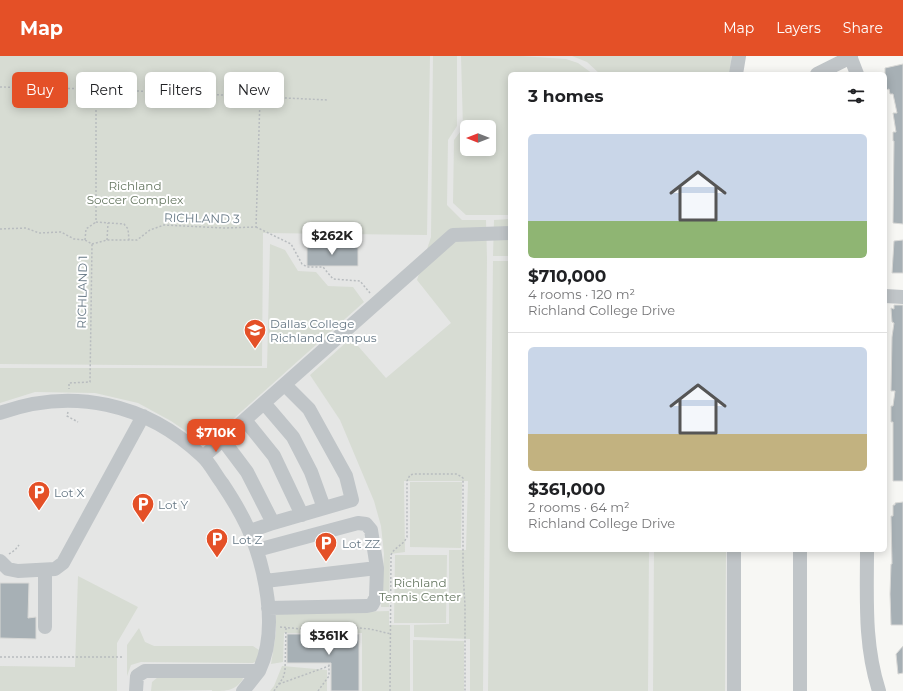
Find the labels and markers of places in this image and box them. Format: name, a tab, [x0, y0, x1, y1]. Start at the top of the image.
pin: $262K	[304, 222, 360, 256]
place label: Dallas College Richland Campus	[270, 316, 377, 345]
school or university icon: Dallas College Richland Campus	[242, 317, 268, 350]
pin: $710K	[188, 419, 244, 453]
parking icon: Lot X	[26, 479, 52, 512]
place label: Lot X	[54, 485, 85, 500]
parking icon: Lot Y	[130, 491, 156, 524]
place label: Lot Y	[158, 497, 189, 512]
parking icon: Lot Z	[204, 526, 230, 559]
parking icon: Lot ZZ	[313, 530, 339, 563]
place label: Lot Z	[232, 532, 263, 547]
place label: Lot ZZ	[342, 536, 380, 551]
pin: $361K	[301, 622, 357, 656]

